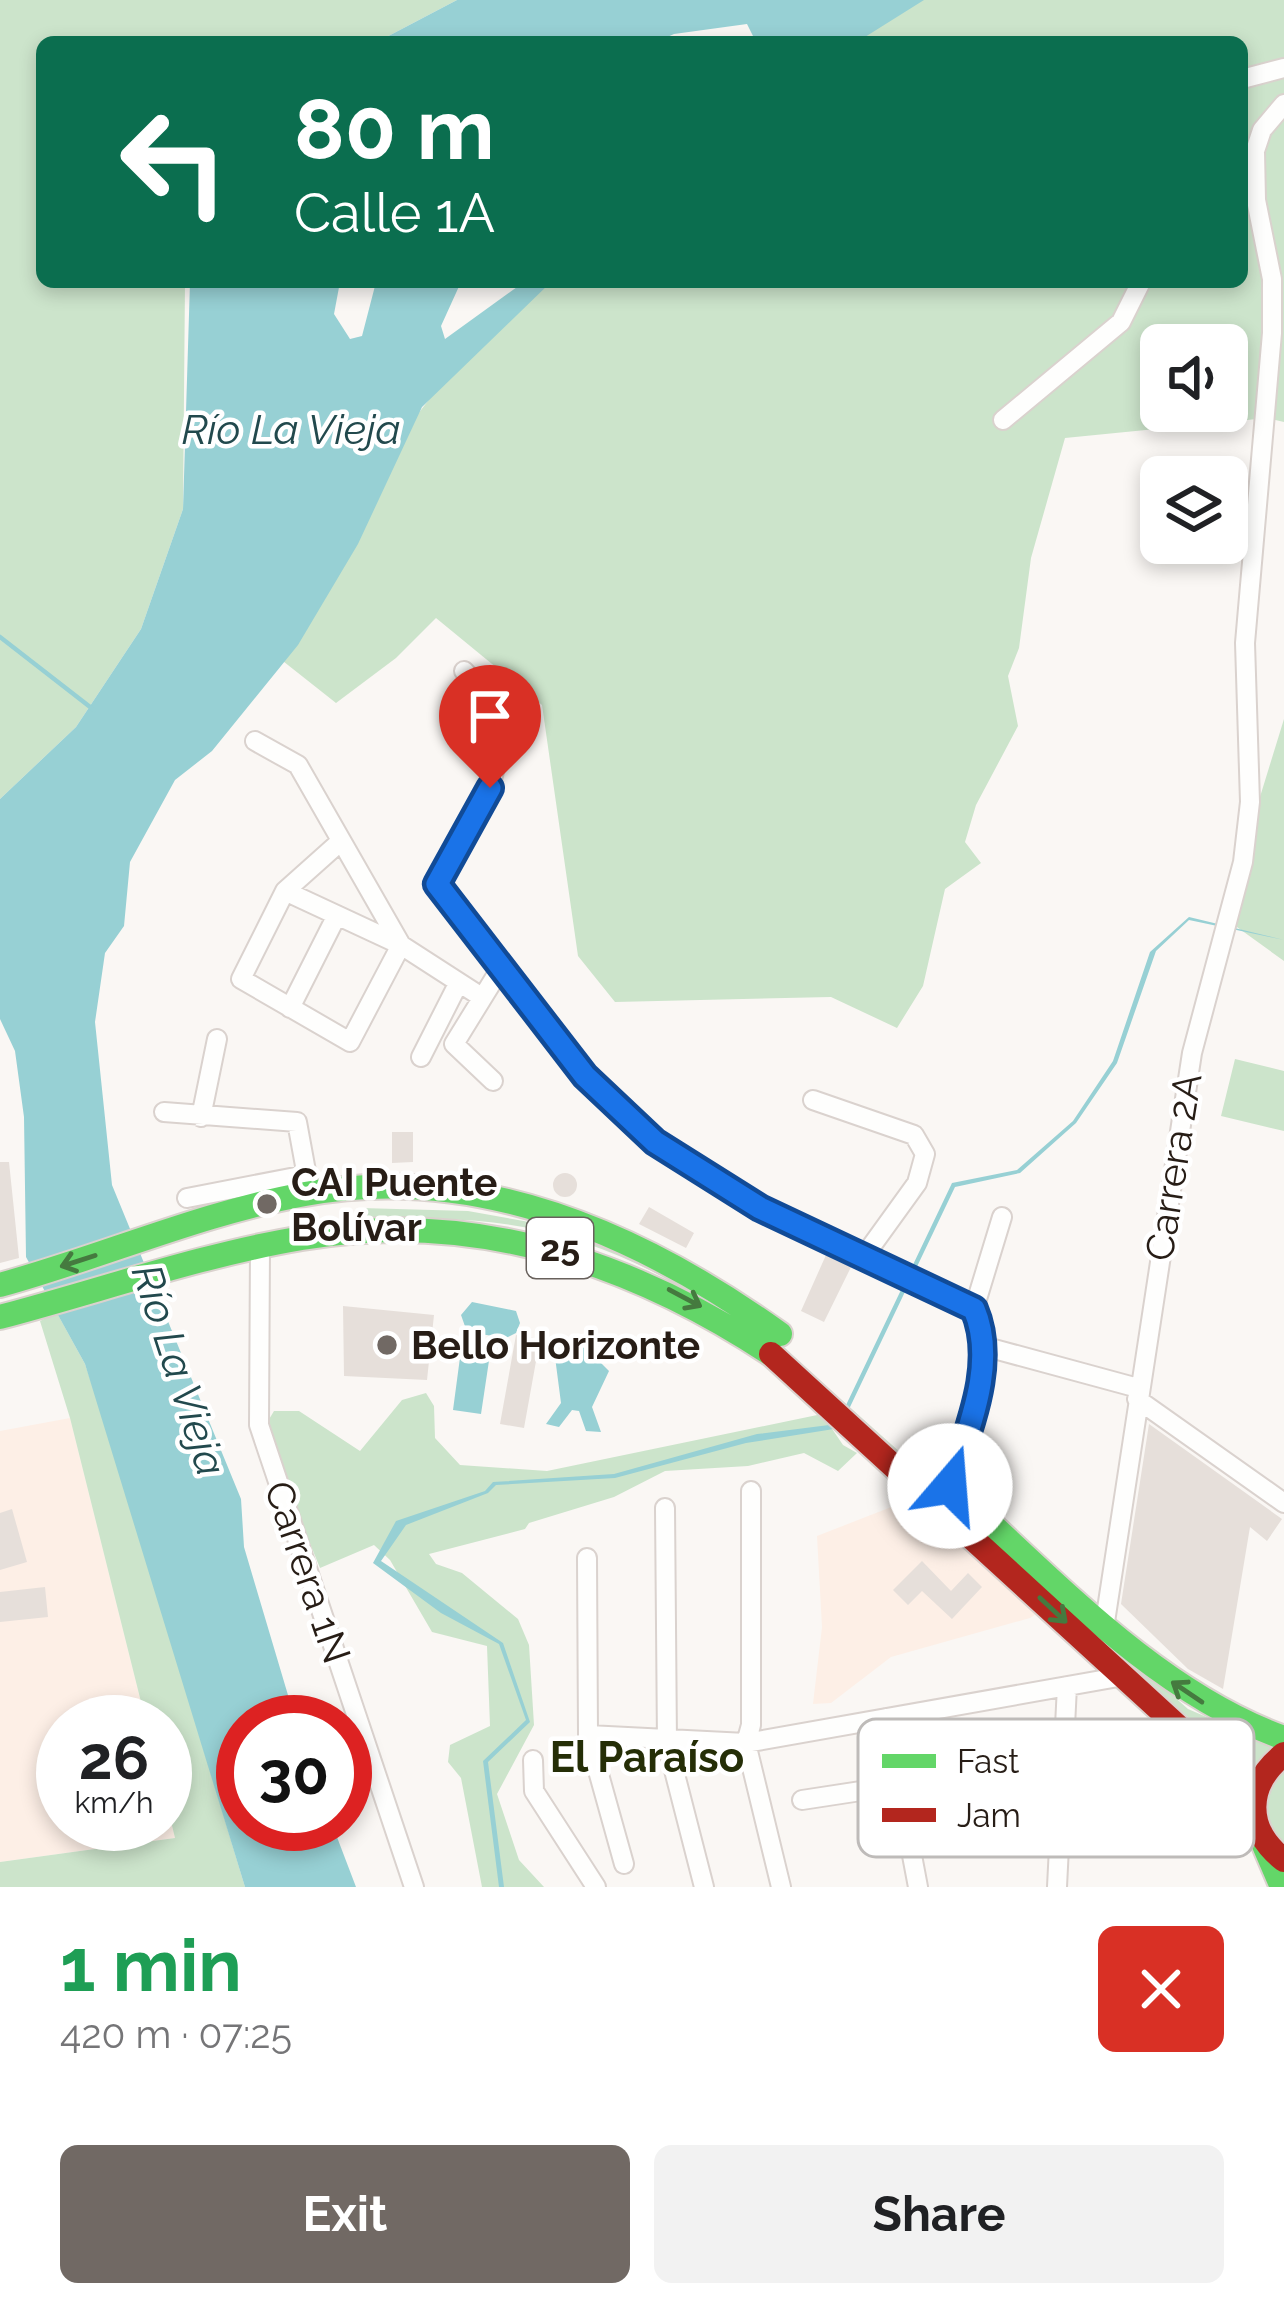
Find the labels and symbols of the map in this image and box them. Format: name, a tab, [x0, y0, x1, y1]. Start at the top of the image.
water label: Río La Vieja	[181, 405, 401, 454]
pin	[439, 665, 541, 788]
street label: Carrera 2A	[1135, 1070, 1211, 1264]
place label: CAI Puente Bolívar	[291, 1159, 497, 1250]
marker: CAI Puente Bolívar	[254, 1191, 280, 1217]
road number: 25	[527, 1218, 593, 1278]
one-way arrow	[60, 1252, 98, 1274]
water label: Río La Vieja	[122, 1258, 236, 1482]
one-way arrow	[667, 1287, 702, 1310]
place label: Bello Horizonte	[411, 1322, 700, 1368]
marker: Bello Horizonte	[374, 1332, 400, 1358]
position arrow	[887, 1423, 1013, 1549]
street label: Carrera 1N	[255, 1475, 361, 1669]
one-way arrow	[1037, 1595, 1067, 1623]
one-way arrow	[1171, 1680, 1204, 1705]
speed limit sign: 30	[216, 1695, 372, 1851]
legend	[858, 1719, 1254, 1857]
district label: El Paraíso	[550, 1733, 744, 1782]
text: Fast	[957, 1742, 1019, 1781]
text: Jam	[957, 1796, 1021, 1835]

